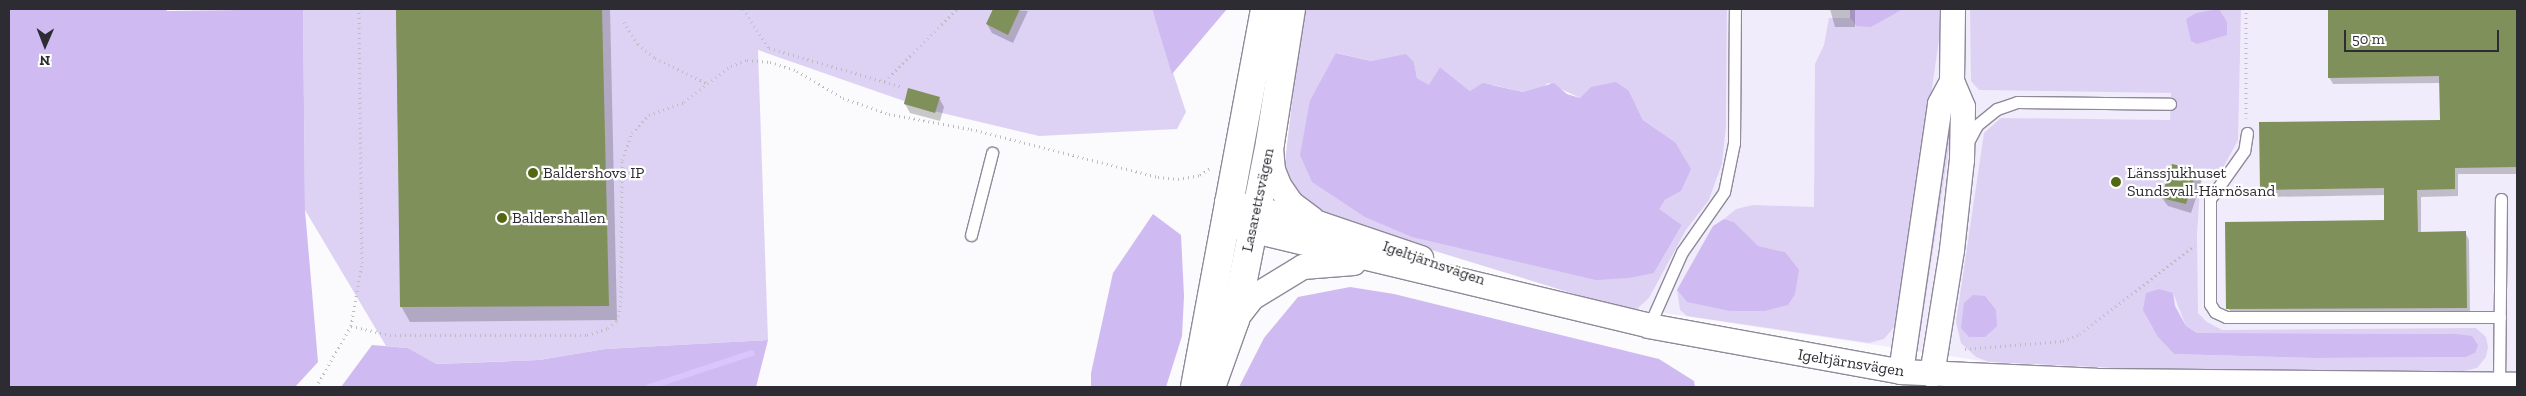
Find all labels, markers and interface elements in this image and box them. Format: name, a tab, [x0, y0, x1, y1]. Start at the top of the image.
north arrow	[20, 20, 70, 70]
scale bar	[2346, 20, 2501, 52]
text: 50 m	[2352, 30, 2385, 48]
text: N	[39, 52, 50, 69]
street label: Lasarettsvägen	[1238, 146, 1278, 254]
place label: Baldershovs IP	[543, 163, 645, 183]
place label: Länssjukhuset Sundsvall-Härnösand	[2127, 163, 2275, 201]
marker: Baldershovs IP	[527, 167, 539, 179]
marker: Länssjukhuset Sundsvall-Härnösand	[2109, 175, 2123, 189]
place label: Baldershallen	[512, 208, 606, 228]
marker: Baldershallen	[496, 212, 508, 224]
street label: Igeltjärnsvägen	[1380, 236, 1488, 290]
street label: Igeltjärnsvägen	[1797, 345, 1905, 381]

